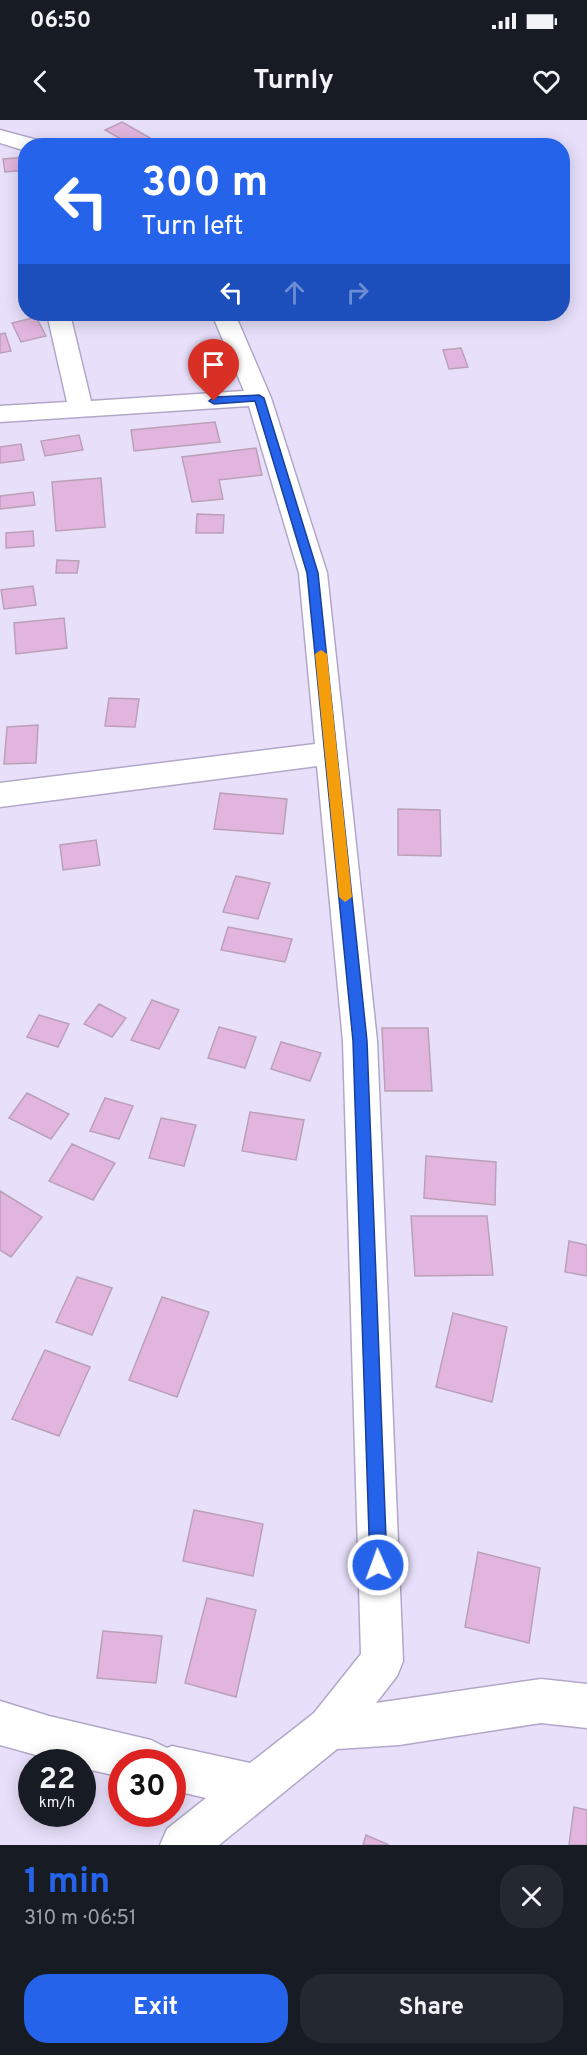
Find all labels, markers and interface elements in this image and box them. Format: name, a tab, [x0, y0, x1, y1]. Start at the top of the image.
text: 06:50	[30, 8, 91, 35]
text: Turnly	[253, 64, 334, 98]
icon: back	[24, 65, 57, 98]
icon: heart	[530, 65, 563, 98]
text: 300 m	[141, 158, 268, 211]
icon: left	[42, 162, 120, 240]
text: Turn left	[141, 210, 243, 244]
icon: left	[215, 276, 248, 309]
icon: ahead	[278, 276, 311, 309]
icon: right	[341, 276, 374, 309]
pin	[188, 339, 239, 401]
icon: arrive	[197, 348, 230, 381]
position arrow	[346, 1533, 410, 1597]
speed limit sign: 30	[108, 1749, 186, 1827]
text: 22	[39, 1762, 75, 1799]
text: km/h	[39, 1794, 75, 1813]
text: 1 min	[24, 1860, 110, 1906]
button: close	[500, 1865, 563, 1928]
text: 310 m · 06:51	[24, 1906, 137, 1932]
button: Exit	[24, 1974, 288, 2043]
button: Share	[300, 1974, 563, 2043]

